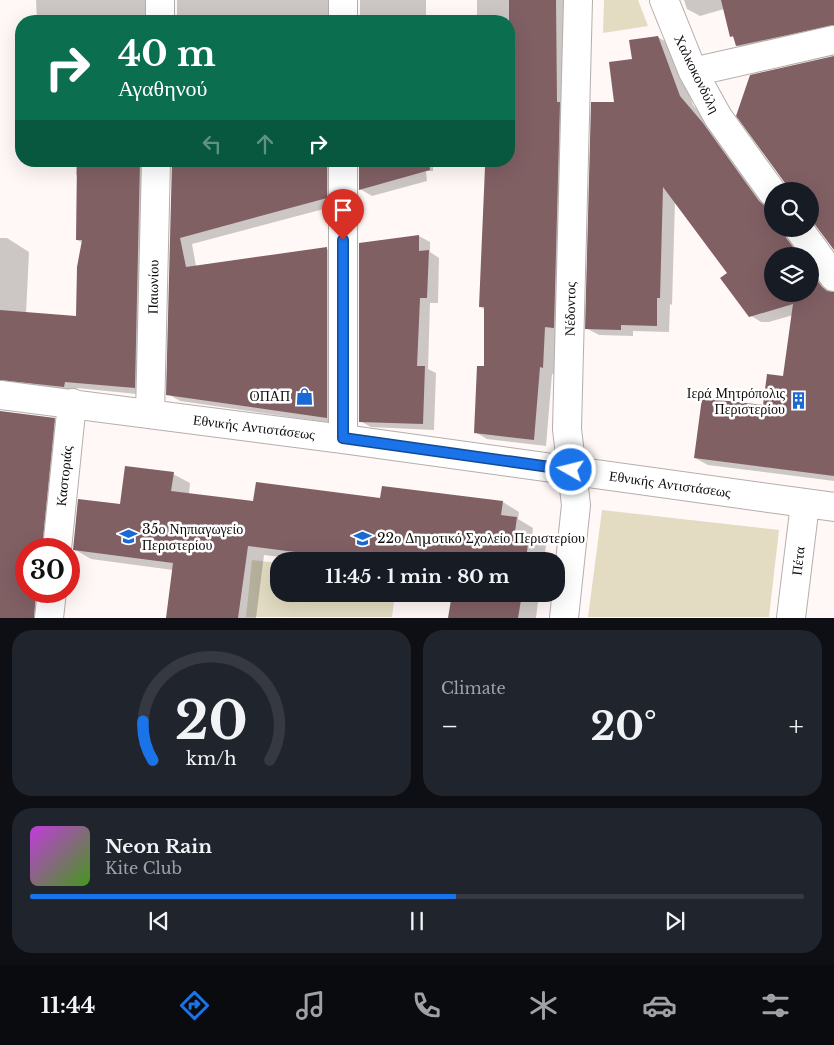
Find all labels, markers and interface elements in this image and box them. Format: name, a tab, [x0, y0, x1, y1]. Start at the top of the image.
text: 40 m	[118, 32, 216, 75]
street label: Χαλκοκονδύλη	[670, 32, 724, 116]
icon: right	[35, 35, 100, 100]
text: Αγαθηνού	[118, 75, 208, 102]
icon: left	[198, 130, 226, 158]
icon: ahead	[251, 130, 279, 158]
icon: right	[304, 130, 332, 158]
map controls	[764, 182, 819, 302]
button: search	[764, 182, 819, 237]
pin	[322, 189, 364, 240]
icon: arrive	[329, 196, 357, 224]
button: layers	[764, 247, 819, 302]
street label: Παιωνίου	[144, 260, 162, 314]
street label: Νέδοντος	[561, 281, 579, 336]
place label: Ιερά Μητρόπολις Περιστερίου	[687, 384, 785, 418]
shop icon: ΟΠΑΠ	[294, 386, 314, 406]
place label: ΟΠΑΠ	[250, 387, 290, 405]
building icon: Ιερά Μητρόπολις Περιστερίου	[789, 391, 809, 411]
street label: Εθνικής Αντιστάσεως	[192, 411, 316, 443]
position arrow	[544, 443, 596, 495]
street label: Καστοριάς	[52, 444, 76, 507]
street label: Εθνικής Αντιστάσεως	[608, 467, 732, 502]
place label: 35ο Νηπιαγωγείο Περιστερίου	[142, 520, 243, 554]
school or university icon: 35ο Νηπιαγωγείο Περιστερίου	[118, 527, 138, 547]
school or university icon: 22ο Δημοτικό Σχολείο Περιστερίου	[353, 528, 373, 548]
place label: 22ο Δημοτικό Σχολείο Περιστερίου	[377, 529, 585, 547]
speed limit sign: 30	[15, 538, 80, 603]
street label: Πέτα	[787, 545, 809, 576]
text: 11:45 · 1 min · 80 m	[325, 565, 510, 588]
text: Climate	[441, 678, 506, 698]
text: 20	[175, 689, 248, 753]
text: 20°	[591, 703, 657, 750]
text: −	[441, 709, 459, 744]
text: +	[789, 709, 804, 744]
text: km/h	[186, 748, 237, 770]
text: Neon Rain	[105, 835, 212, 858]
text: Kite Club	[105, 858, 182, 878]
icon: previous	[145, 907, 173, 935]
icon: pause	[403, 907, 431, 935]
icon: next	[661, 907, 689, 935]
icon: directions	[177, 988, 212, 1023]
icon: music	[293, 988, 328, 1023]
icon: phone	[409, 988, 444, 1023]
icon: climate	[526, 988, 561, 1023]
icon: car	[642, 988, 677, 1023]
icon: filters	[758, 988, 793, 1023]
text: 11:44	[41, 992, 95, 1019]

